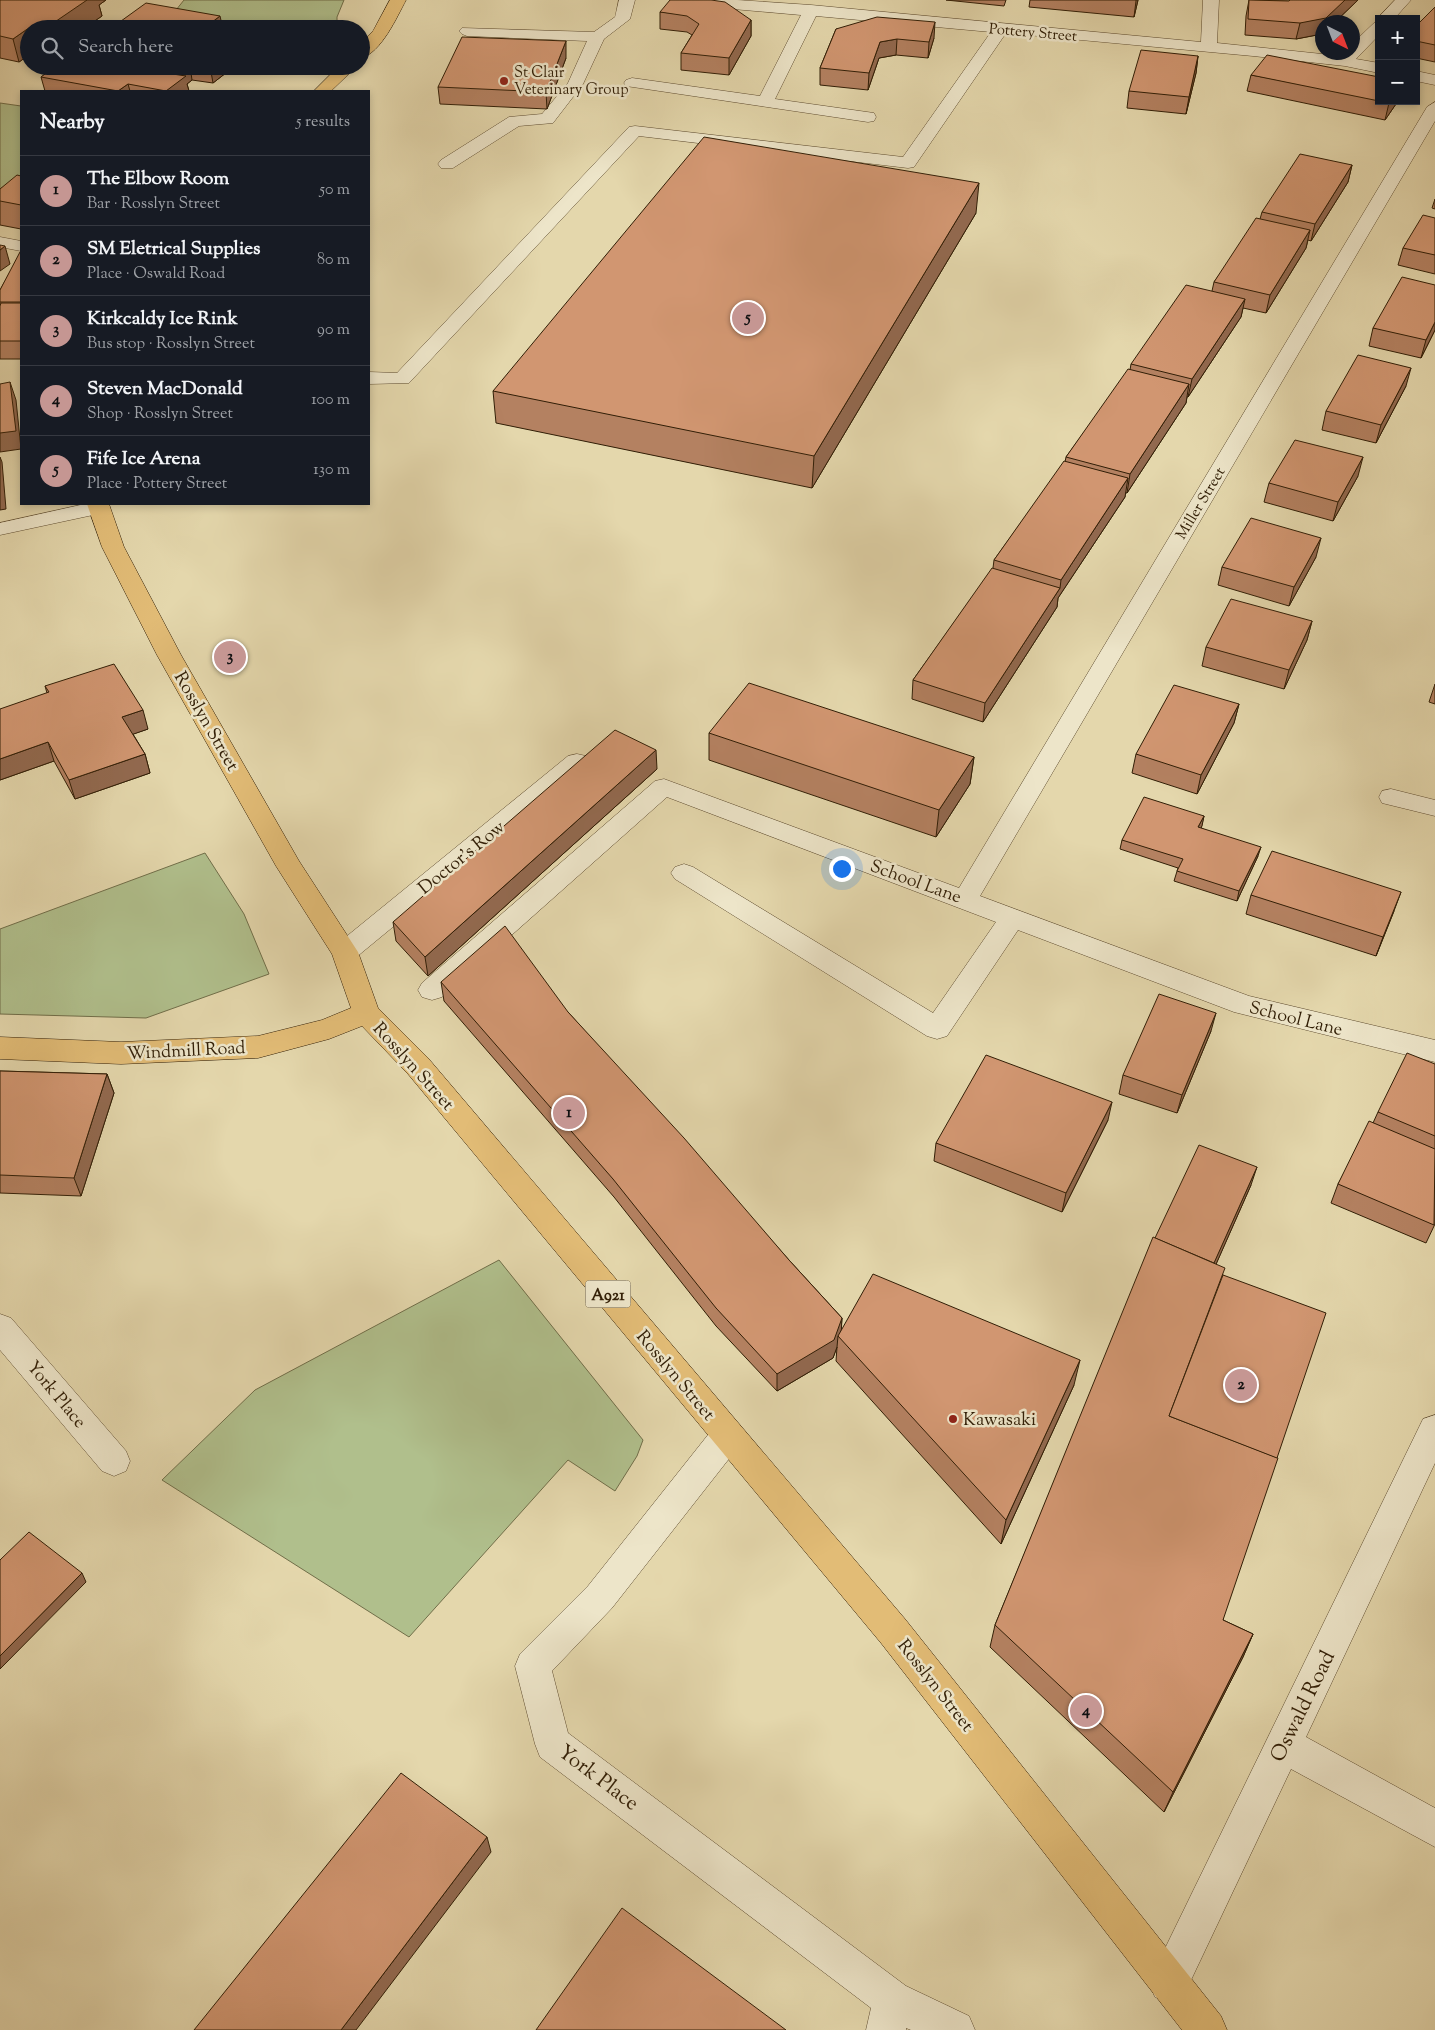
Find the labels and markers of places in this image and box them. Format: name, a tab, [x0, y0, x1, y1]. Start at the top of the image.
place label: St Clair Veterinary Group	[514, 63, 628, 101]
marker: St Clair Veterinary Group	[498, 75, 510, 87]
pin: 5	[732, 299, 764, 337]
pin: 3	[214, 638, 246, 676]
pin: 1	[553, 1094, 585, 1132]
pin: 2	[1225, 1366, 1257, 1404]
place label: Kawasaki	[963, 1408, 1036, 1434]
marker: Kawasaki	[947, 1413, 959, 1425]
pin: 4	[1070, 1692, 1102, 1730]

